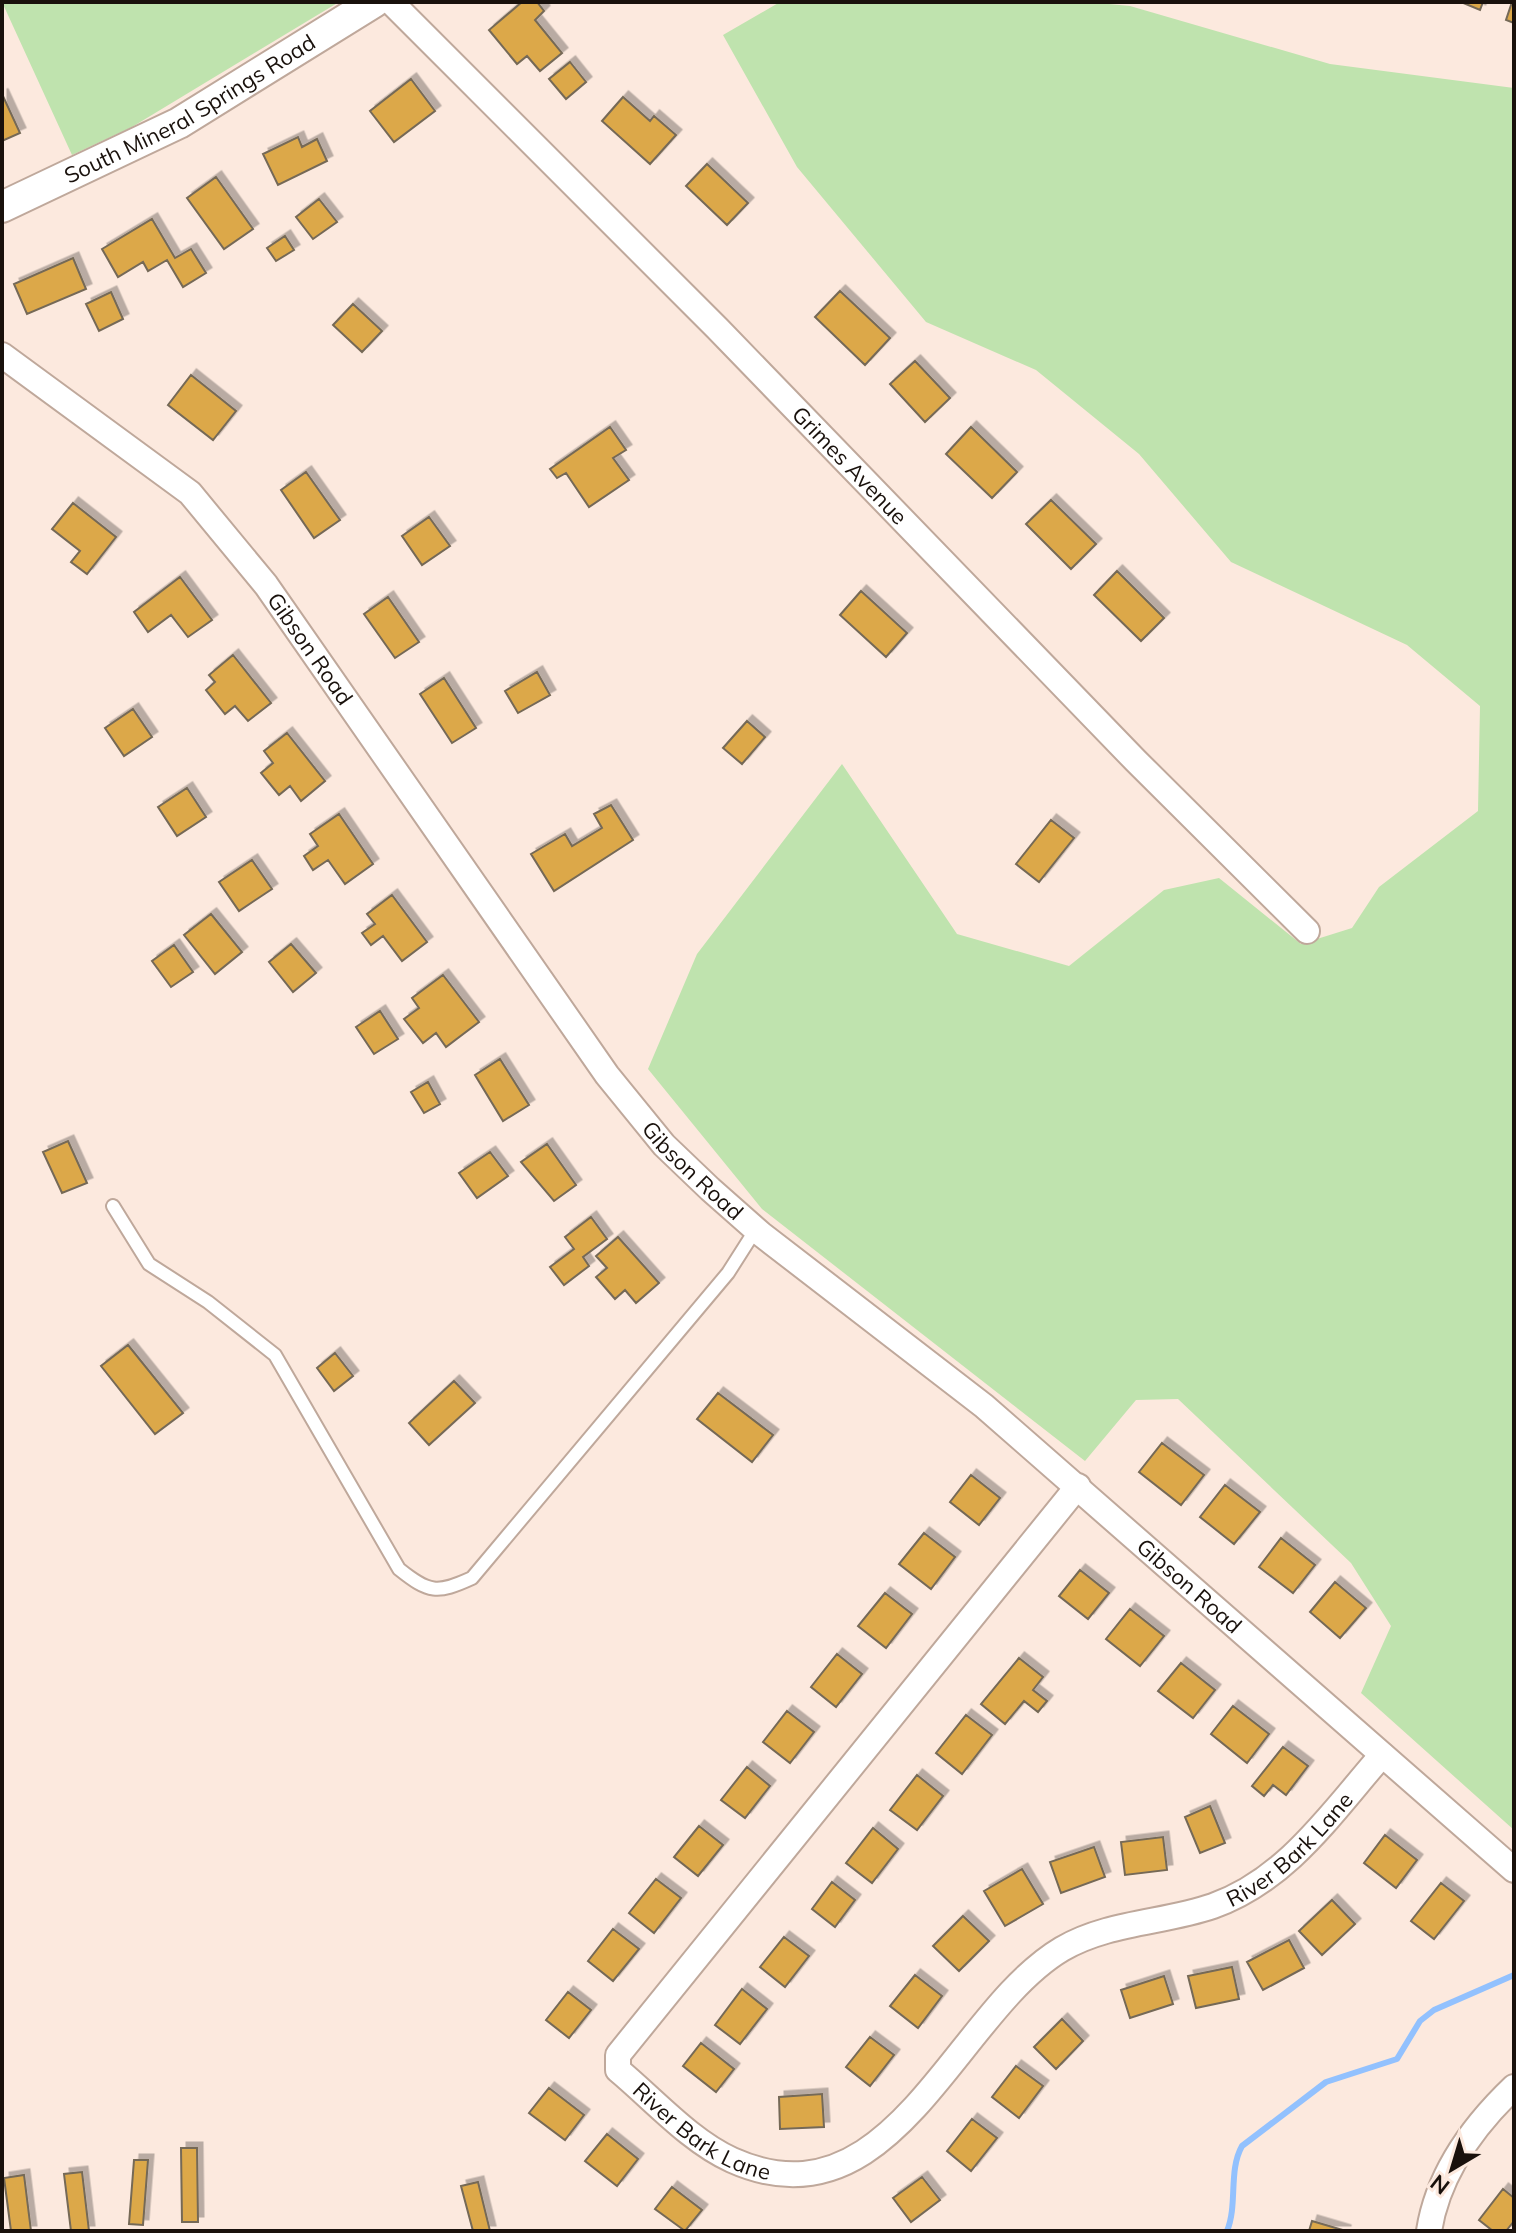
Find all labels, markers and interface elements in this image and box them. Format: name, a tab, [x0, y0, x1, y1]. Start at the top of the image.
street label: South Mineral Springs Road	[59, 28, 320, 190]
street label: Grimes Avenue	[786, 400, 913, 530]
street label: Gibson Road	[261, 587, 359, 710]
street label: Gibson Road	[636, 1115, 749, 1226]
street label: Gibson Road	[1131, 1532, 1248, 1639]
street label: River Bark Lane	[1222, 1786, 1359, 1913]
street label: River Bark Lane	[627, 2076, 773, 2186]
north arrow	[1412, 2129, 1492, 2209]
text: N	[1425, 2169, 1455, 2201]

